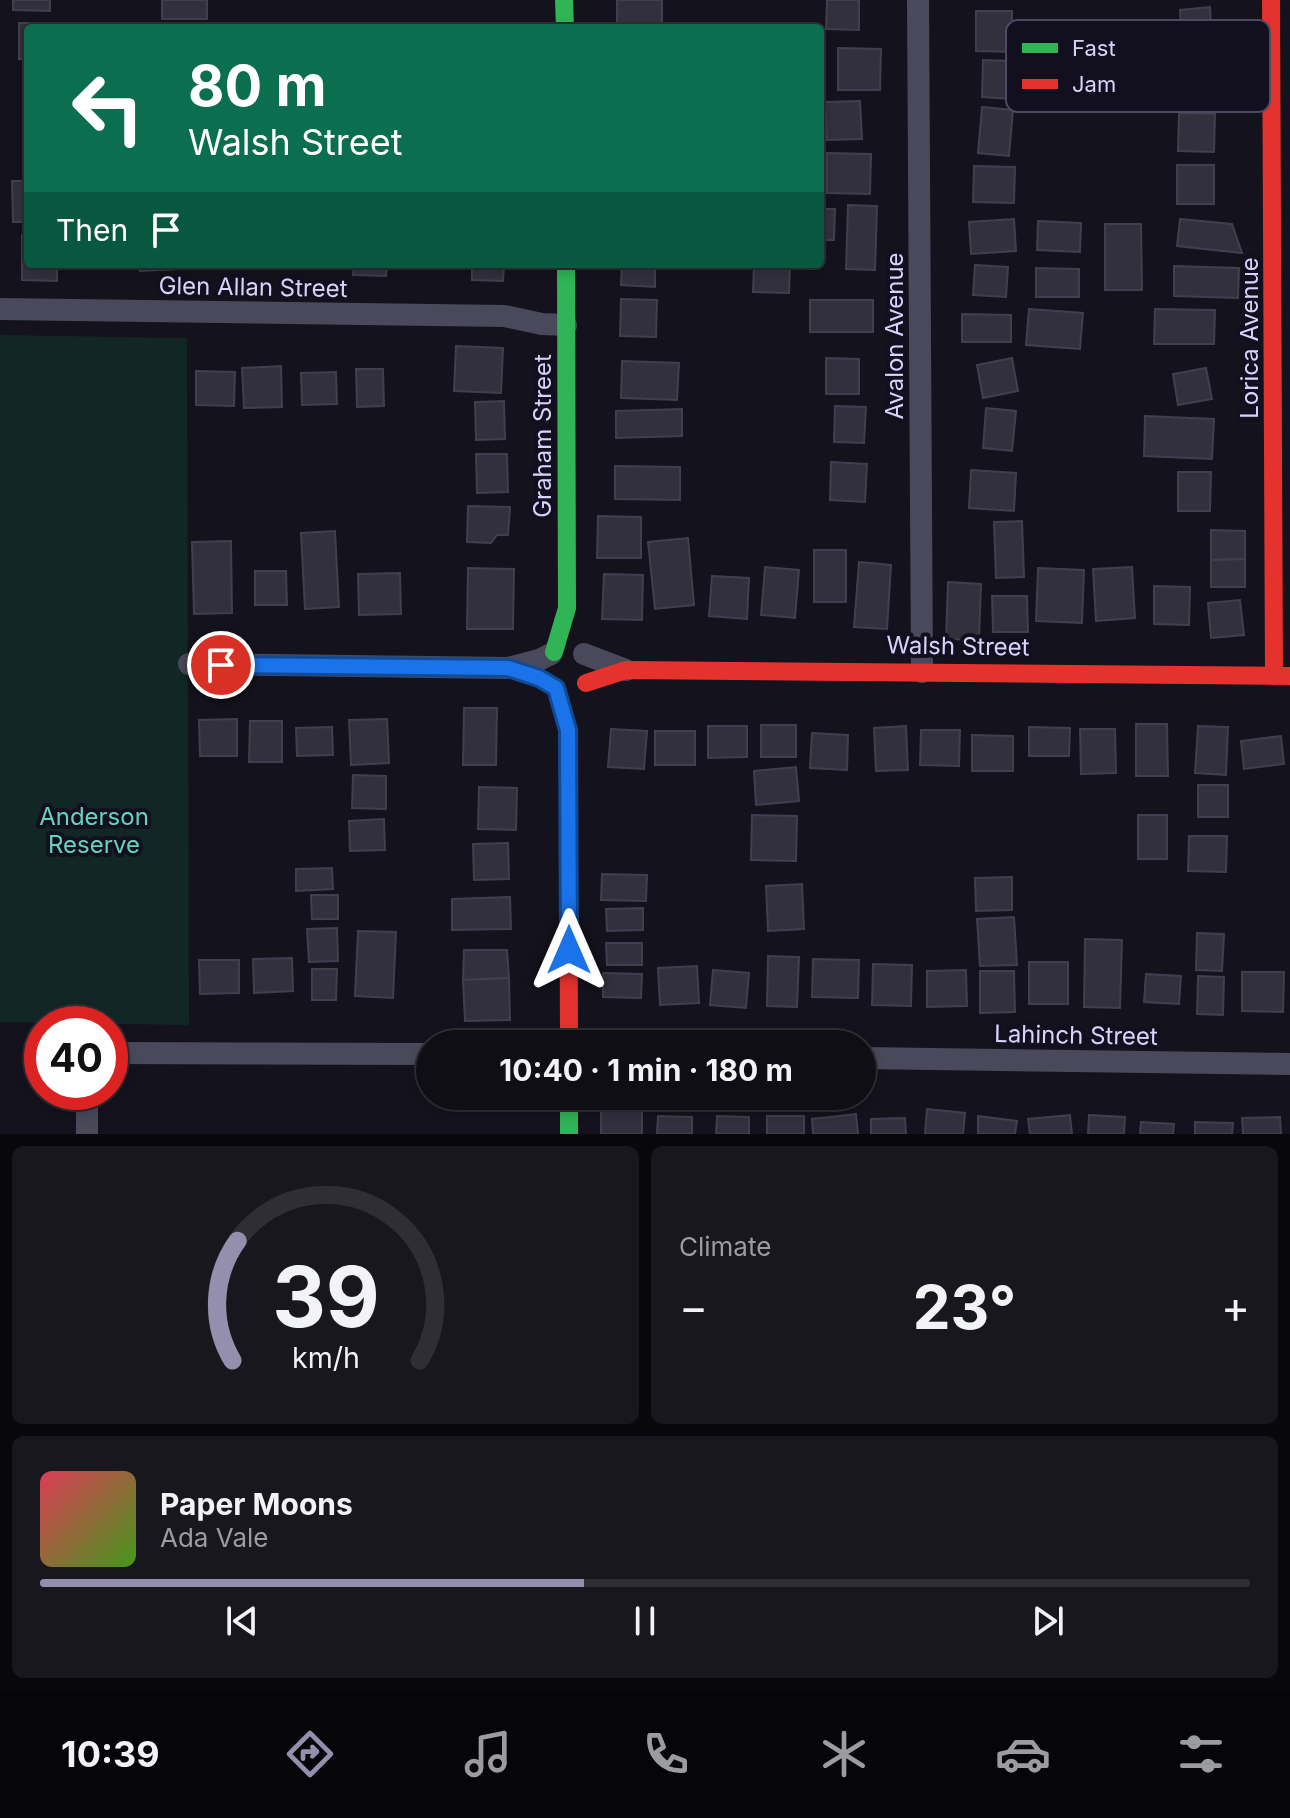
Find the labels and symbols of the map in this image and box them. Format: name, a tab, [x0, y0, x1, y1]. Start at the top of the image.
legend	[1006, 20, 1270, 112]
text: Fast	[1072, 35, 1116, 61]
text: Jam	[1072, 71, 1116, 97]
street label: Avalon Avenue	[880, 252, 909, 420]
street label: Lorica Avenue	[1235, 257, 1264, 419]
street label: Glen Allan Street	[158, 271, 348, 303]
street label: Graham Street	[528, 354, 557, 518]
street label: Walsh Street	[886, 630, 1030, 662]
pin	[187, 631, 255, 699]
park label: Anderson Reserve	[39, 802, 149, 859]
position arrow	[527, 908, 611, 992]
speed limit sign: 40	[24, 1006, 128, 1110]
street label: Lahinch Street	[994, 1019, 1158, 1051]

